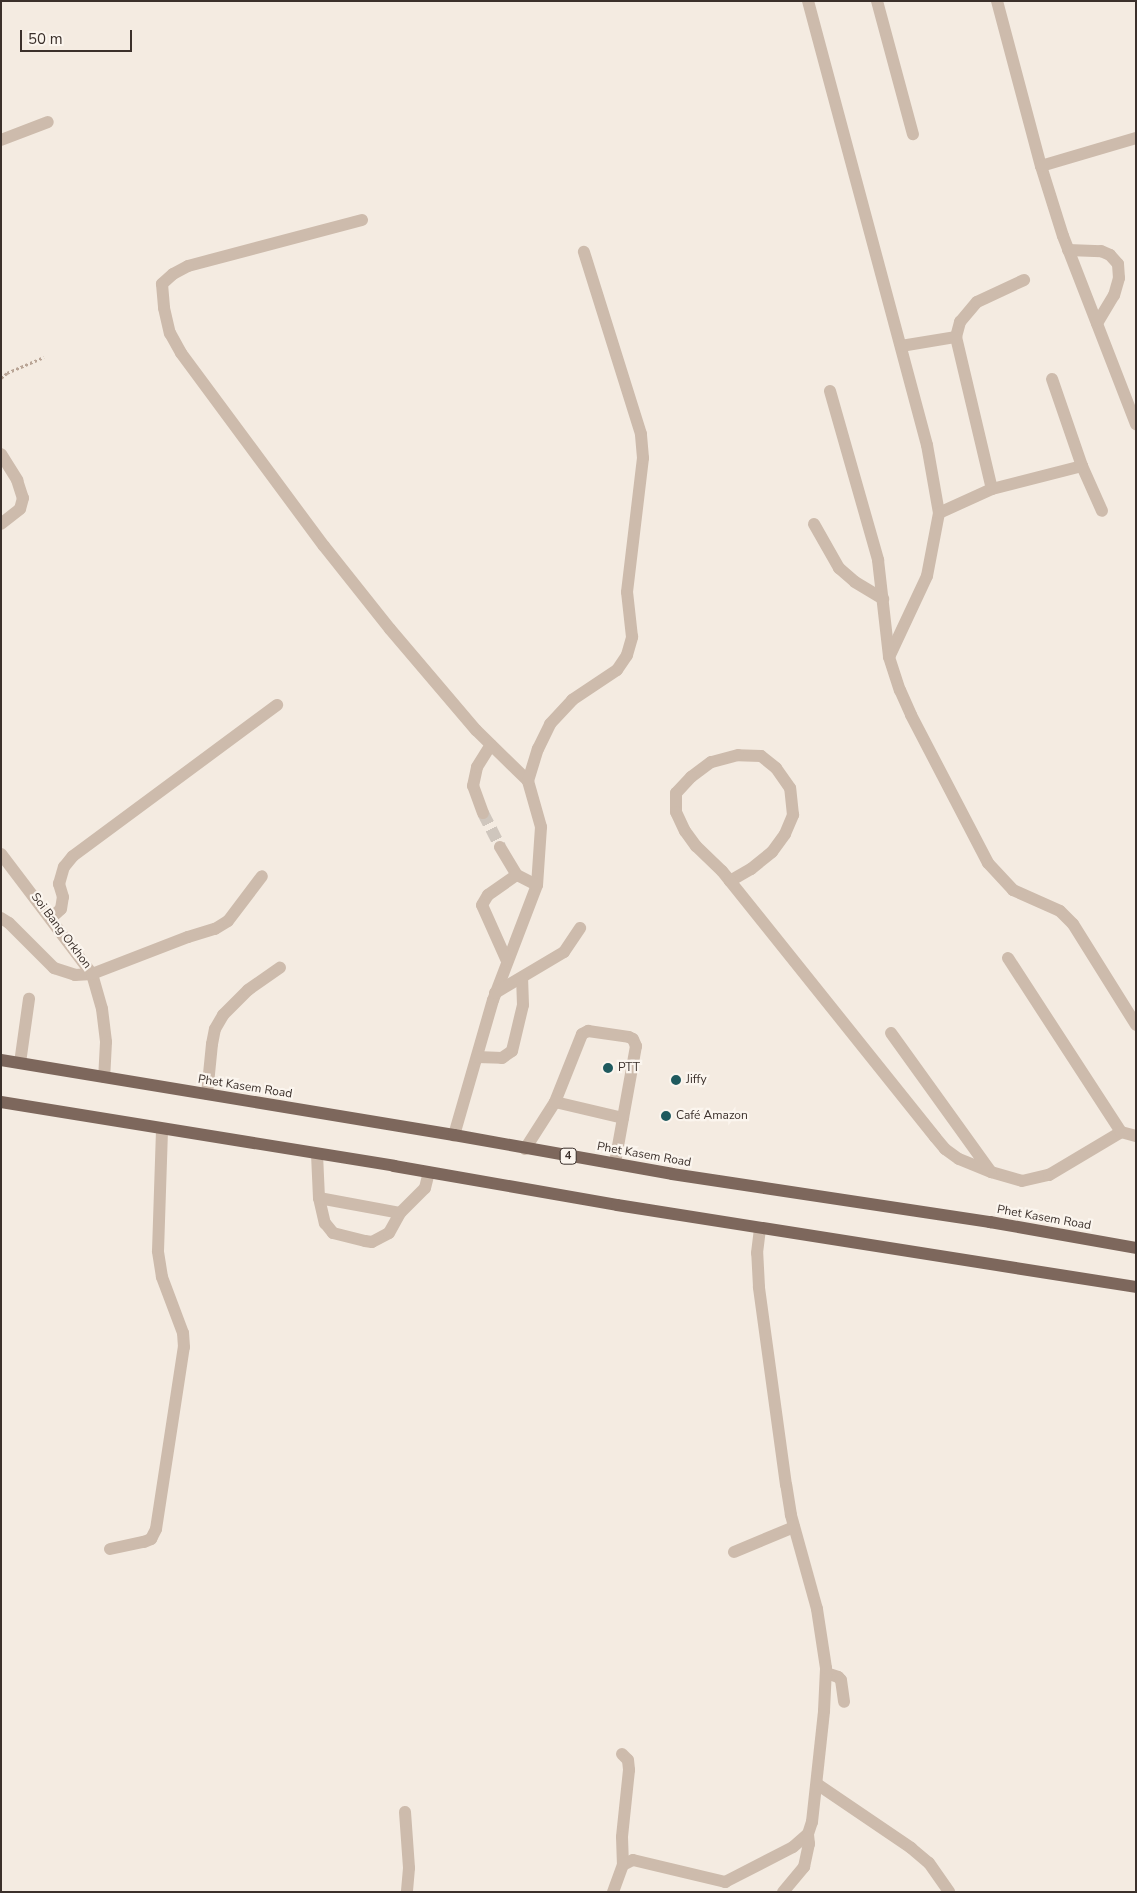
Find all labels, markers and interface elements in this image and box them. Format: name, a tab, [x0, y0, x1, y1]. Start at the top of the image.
scale bar	[22, 20, 135, 52]
text: 50 m	[28, 29, 63, 49]
street label: Soi Bang Orkhon	[28, 890, 94, 972]
place label: PTT	[618, 1061, 640, 1075]
marker: PTT	[602, 1062, 614, 1074]
street label: Phet Kasem Road	[197, 1072, 293, 1102]
place label: Jiffy	[686, 1073, 707, 1087]
marker: Jiffy	[670, 1074, 682, 1086]
place label: Café Amazon	[676, 1109, 748, 1123]
marker: Café Amazon	[660, 1110, 672, 1122]
street label: Phet Kasem Road	[596, 1140, 692, 1170]
road number: 4	[559, 1148, 577, 1164]
street label: Phet Kasem Road	[996, 1203, 1092, 1233]

